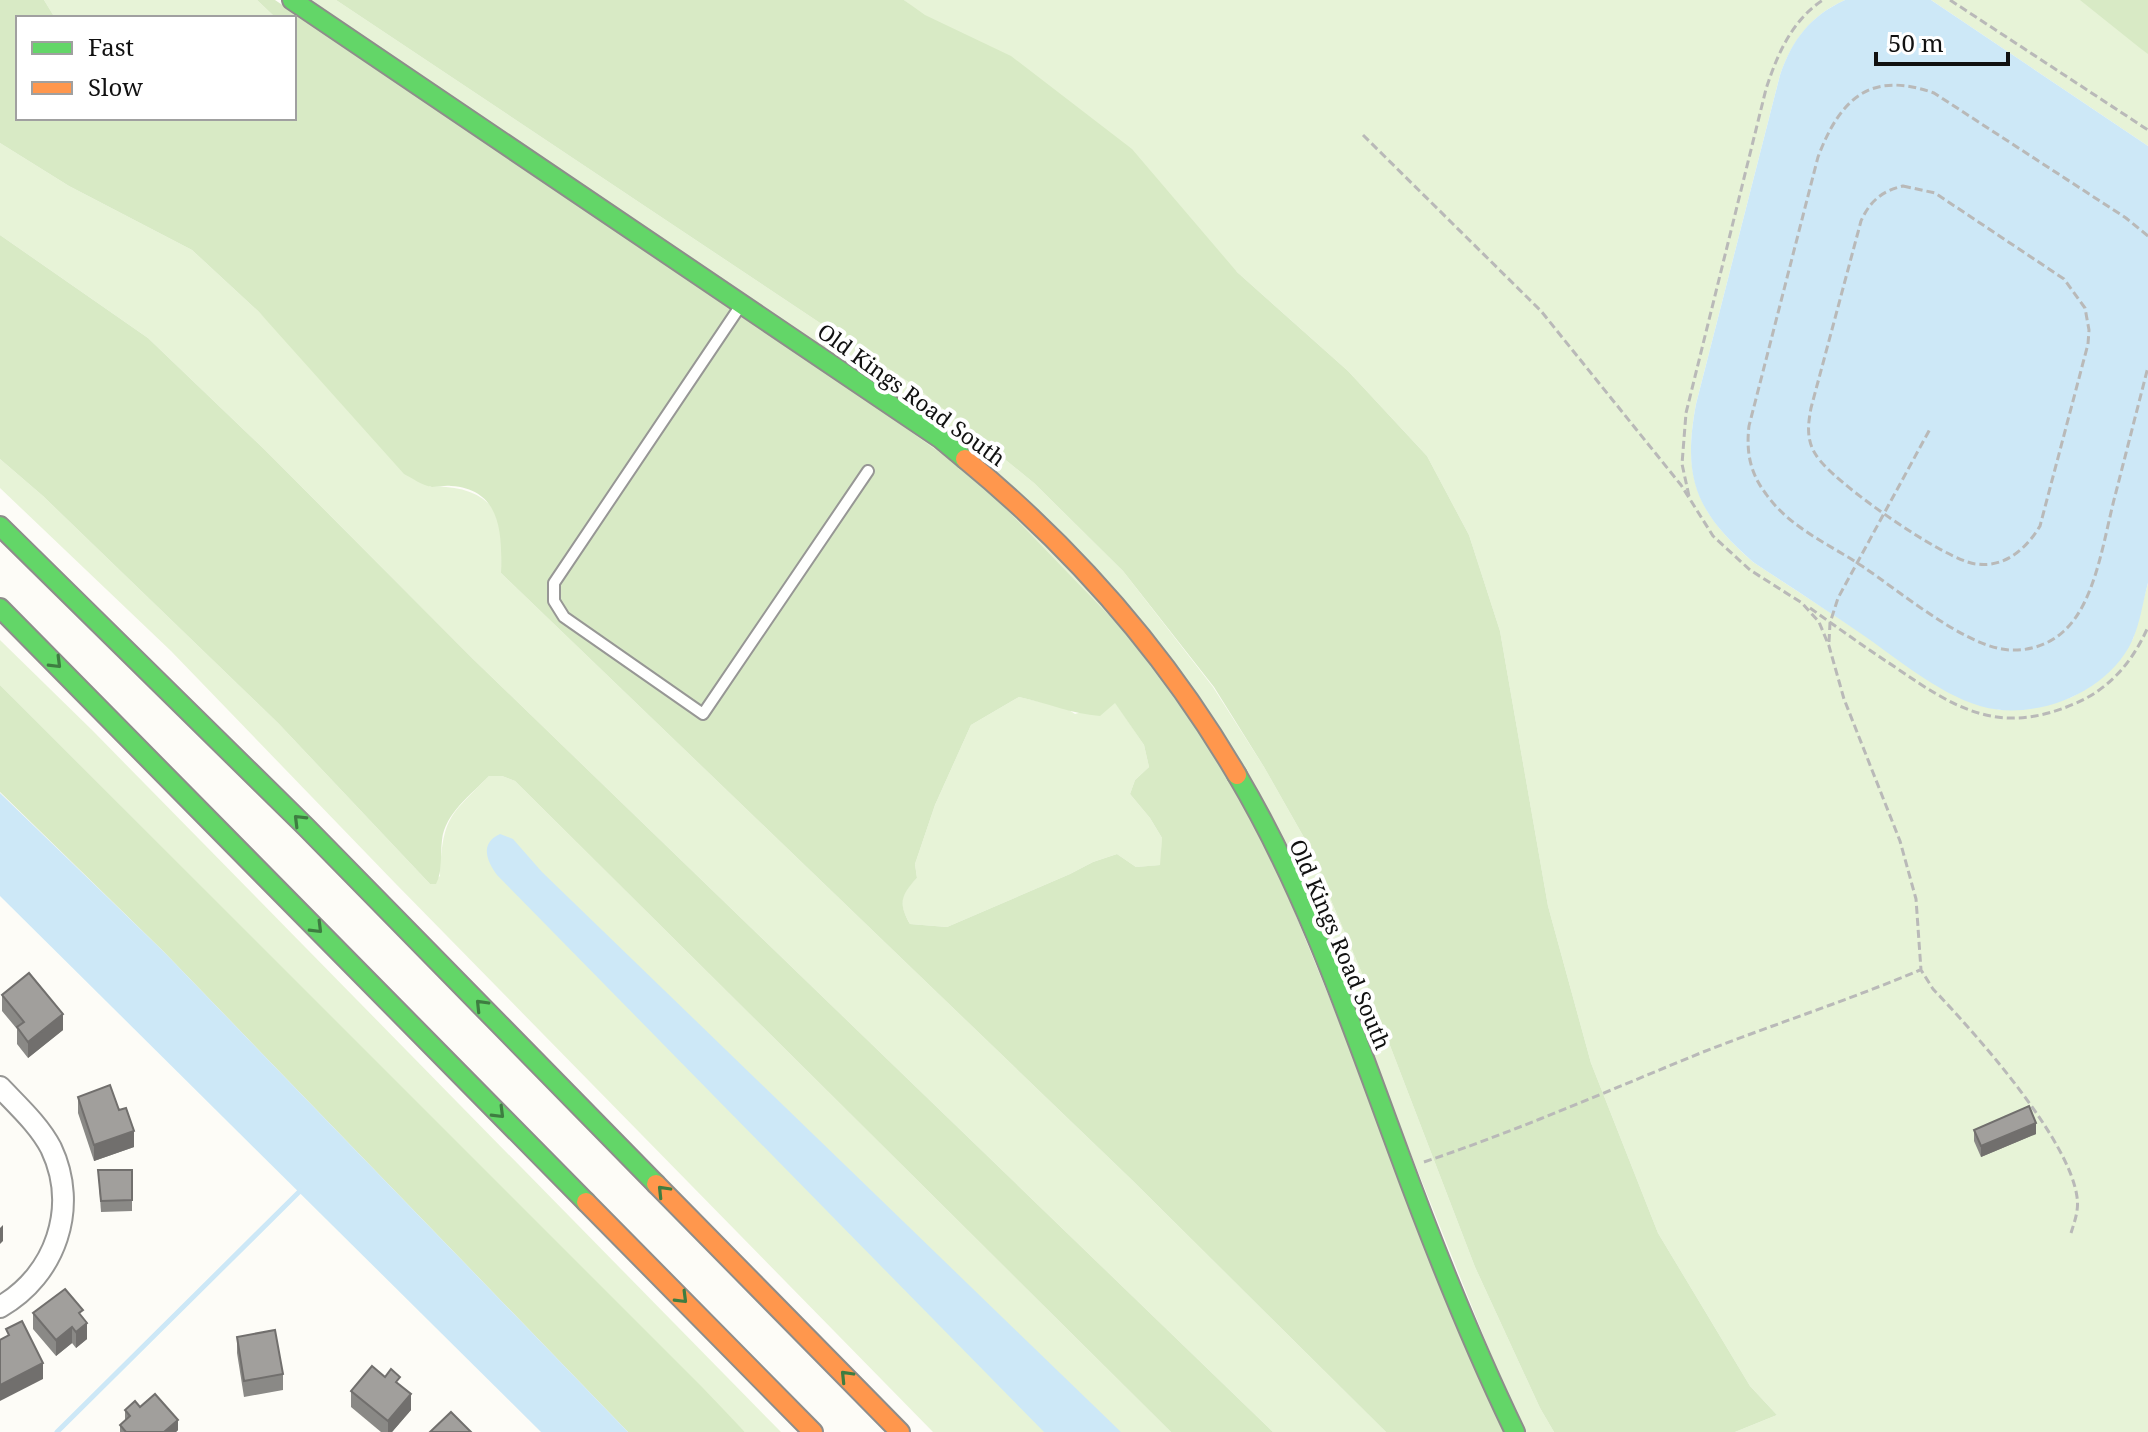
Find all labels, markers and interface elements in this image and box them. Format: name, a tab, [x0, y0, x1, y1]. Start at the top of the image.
legend	[16, 16, 296, 120]
scale bar	[1876, 16, 2008, 66]
text: 50 m	[1888, 26, 1944, 59]
text: Fast	[88, 30, 134, 63]
text: Slow	[88, 70, 143, 103]
street label: Old Kings Road South	[812, 316, 1012, 472]
one-way arrow	[47, 654, 61, 668]
one-way arrow	[294, 815, 308, 829]
street label: Old Kings Road South	[1283, 834, 1399, 1054]
one-way arrow	[308, 919, 322, 933]
one-way arrow	[476, 1000, 490, 1014]
one-way arrow	[490, 1104, 504, 1118]
one-way arrow	[658, 1186, 673, 1200]
one-way arrow	[672, 1289, 687, 1303]
one-way arrow	[840, 1371, 855, 1385]

